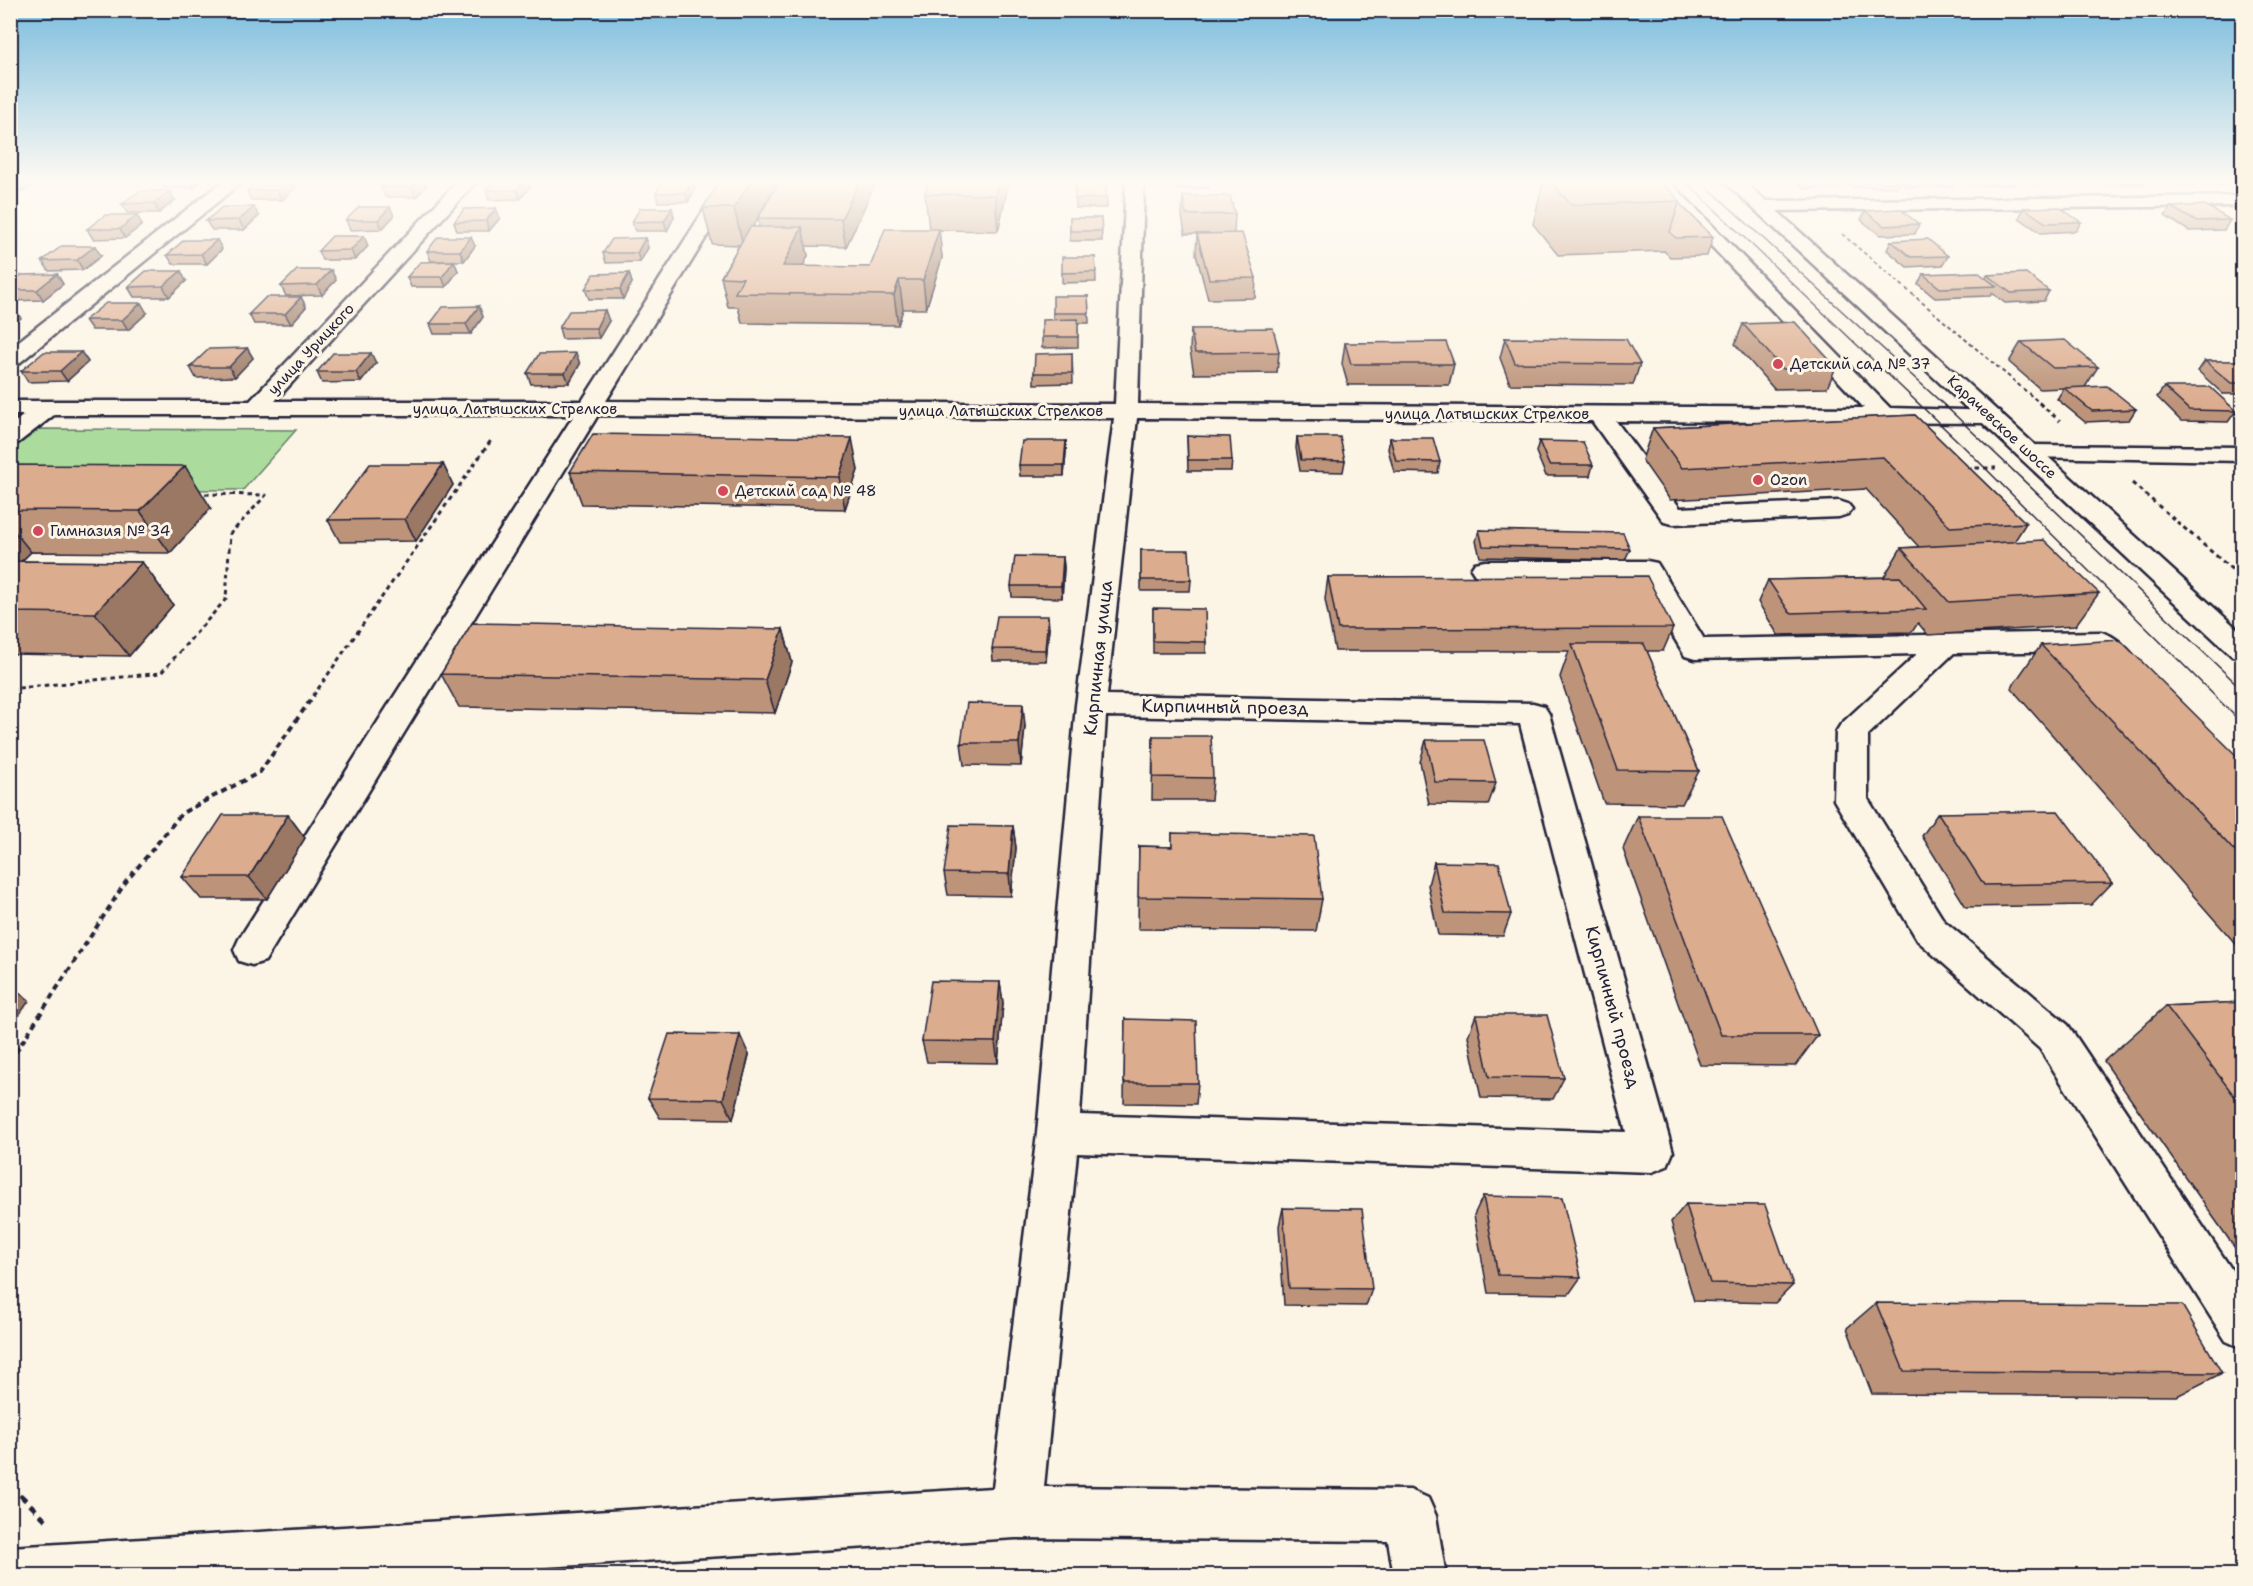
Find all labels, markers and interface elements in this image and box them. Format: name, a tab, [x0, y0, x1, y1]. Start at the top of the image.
street label: улица Урицкого	[263, 299, 359, 399]
place label: Детский сад № 37	[1790, 354, 1931, 374]
marker: Детский сад № 37	[1771, 357, 1785, 371]
street label: Карачевское шоссе	[1943, 371, 2061, 483]
street label: улица Латышских Стрелков	[413, 399, 617, 419]
street label: улица Латышских Стрелков	[899, 401, 1103, 421]
street label: улица Латышских Стрелков	[1385, 404, 1589, 424]
place label: Ozon	[1770, 470, 1807, 490]
marker: Ozon	[1751, 473, 1765, 487]
place label: Детский сад № 48	[735, 481, 876, 501]
marker: Детский сад № 48	[716, 484, 730, 498]
place label: Гимназия № 34	[50, 521, 170, 541]
marker: Гимназия № 34	[31, 524, 45, 538]
street label: Кирпичная улица	[1078, 579, 1118, 737]
street label: Кирпичный проезд	[1141, 694, 1309, 720]
street label: Кирпичный проезд	[1580, 923, 1646, 1091]

